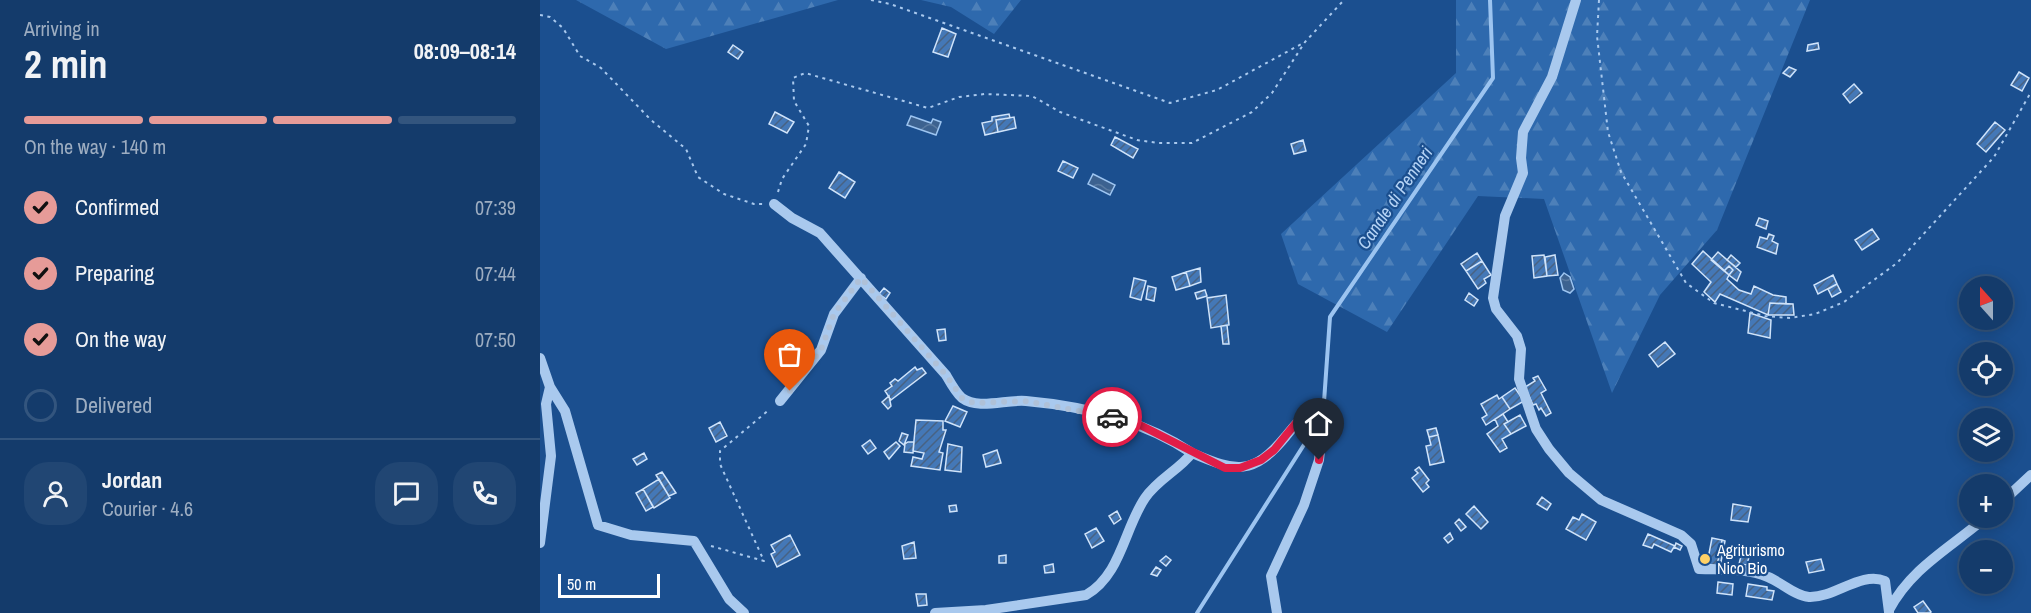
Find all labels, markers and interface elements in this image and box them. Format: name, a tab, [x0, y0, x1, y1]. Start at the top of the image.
text: Arriving in	[24, 15, 100, 42]
text: 08:09–08:14	[414, 36, 516, 66]
text: 2 min	[24, 38, 108, 90]
text: On the way · 140 m	[24, 133, 166, 160]
water label: Canale di Penneri	[1351, 141, 1438, 254]
icon: check	[24, 191, 57, 224]
text: Confirmed	[75, 192, 159, 222]
text: 07:39	[475, 194, 516, 221]
icon: check	[24, 257, 57, 290]
text: Preparing	[75, 258, 154, 288]
text: 07:44	[475, 260, 516, 287]
north arrow	[1959, 276, 2013, 330]
map controls	[1959, 276, 2013, 594]
icon: check	[24, 323, 57, 356]
text: On the way	[75, 324, 166, 354]
text: 07:50	[475, 326, 516, 353]
pin	[764, 329, 815, 391]
icon: bag	[773, 338, 806, 371]
button: locate	[1959, 342, 2013, 396]
courier	[1082, 387, 1142, 447]
text: Delivered	[75, 390, 152, 420]
pin	[1293, 398, 1344, 460]
icon: car	[1096, 401, 1129, 434]
icon: home	[1302, 407, 1335, 440]
button: layers	[1959, 408, 2013, 462]
button: person	[24, 462, 87, 525]
button: chat	[375, 462, 438, 525]
button: phone	[453, 462, 516, 525]
text: Jordan	[102, 465, 162, 495]
button: +	[1959, 474, 2013, 528]
text: Courier · 4.6	[102, 495, 193, 522]
place label: Agriturismo Nico Bio	[1716, 539, 1785, 579]
button: −	[1959, 540, 2013, 594]
marker: Agriturismo Nico Bio	[1698, 552, 1712, 566]
scale bar	[558, 571, 660, 598]
text: 50 m	[567, 573, 596, 595]

